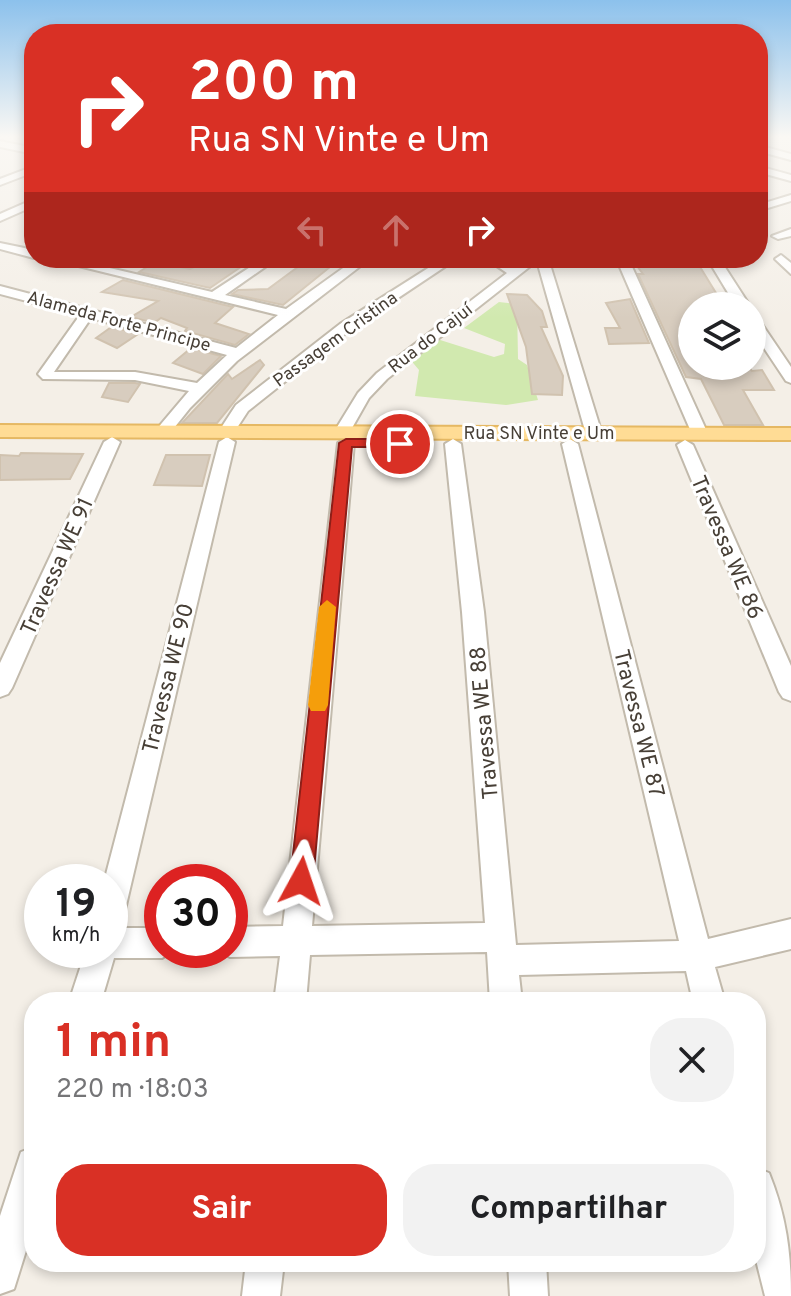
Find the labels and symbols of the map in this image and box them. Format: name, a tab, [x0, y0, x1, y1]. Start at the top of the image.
street label: Alameda Forte Principe	[24, 287, 213, 358]
street label: Passagem Cristina	[269, 287, 403, 393]
street label: Rua do Cajuí	[384, 298, 479, 379]
pin	[366, 410, 434, 478]
street label: Rua SN Vinte e Um	[464, 423, 614, 446]
street label: Travessa WE 86	[683, 472, 768, 624]
street label: Travessa WE 91	[16, 494, 101, 640]
street label: Travessa WE 90	[138, 601, 201, 756]
street label: Travessa WE 88	[465, 645, 506, 800]
street label: Travessa WE 87	[606, 647, 669, 800]
position arrow	[259, 839, 343, 923]
speed limit sign: 30	[144, 864, 248, 968]

